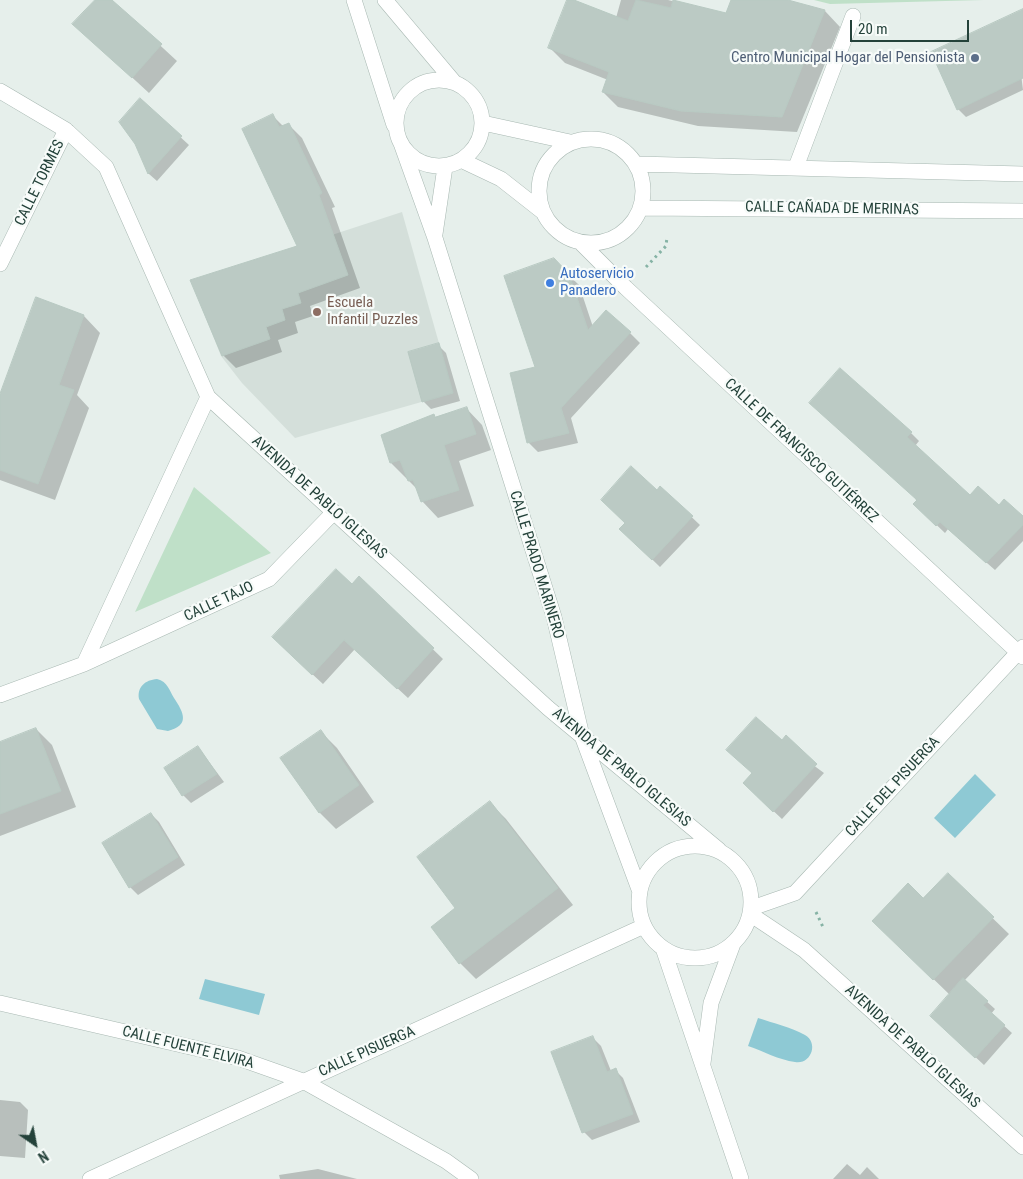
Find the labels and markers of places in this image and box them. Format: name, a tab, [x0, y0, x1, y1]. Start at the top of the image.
place label: Centro Municipal Hogar del Pensionista	[731, 49, 965, 67]
marker: Centro Municipal Hogar del Pensionista	[969, 52, 981, 64]
place label: Autoservicio Panadero	[560, 265, 634, 300]
marker: Autoservicio Panadero	[544, 277, 556, 289]
place label: Escuela Infantil Puzzles	[327, 294, 418, 329]
marker: Escuela Infantil Puzzles	[311, 306, 323, 318]

